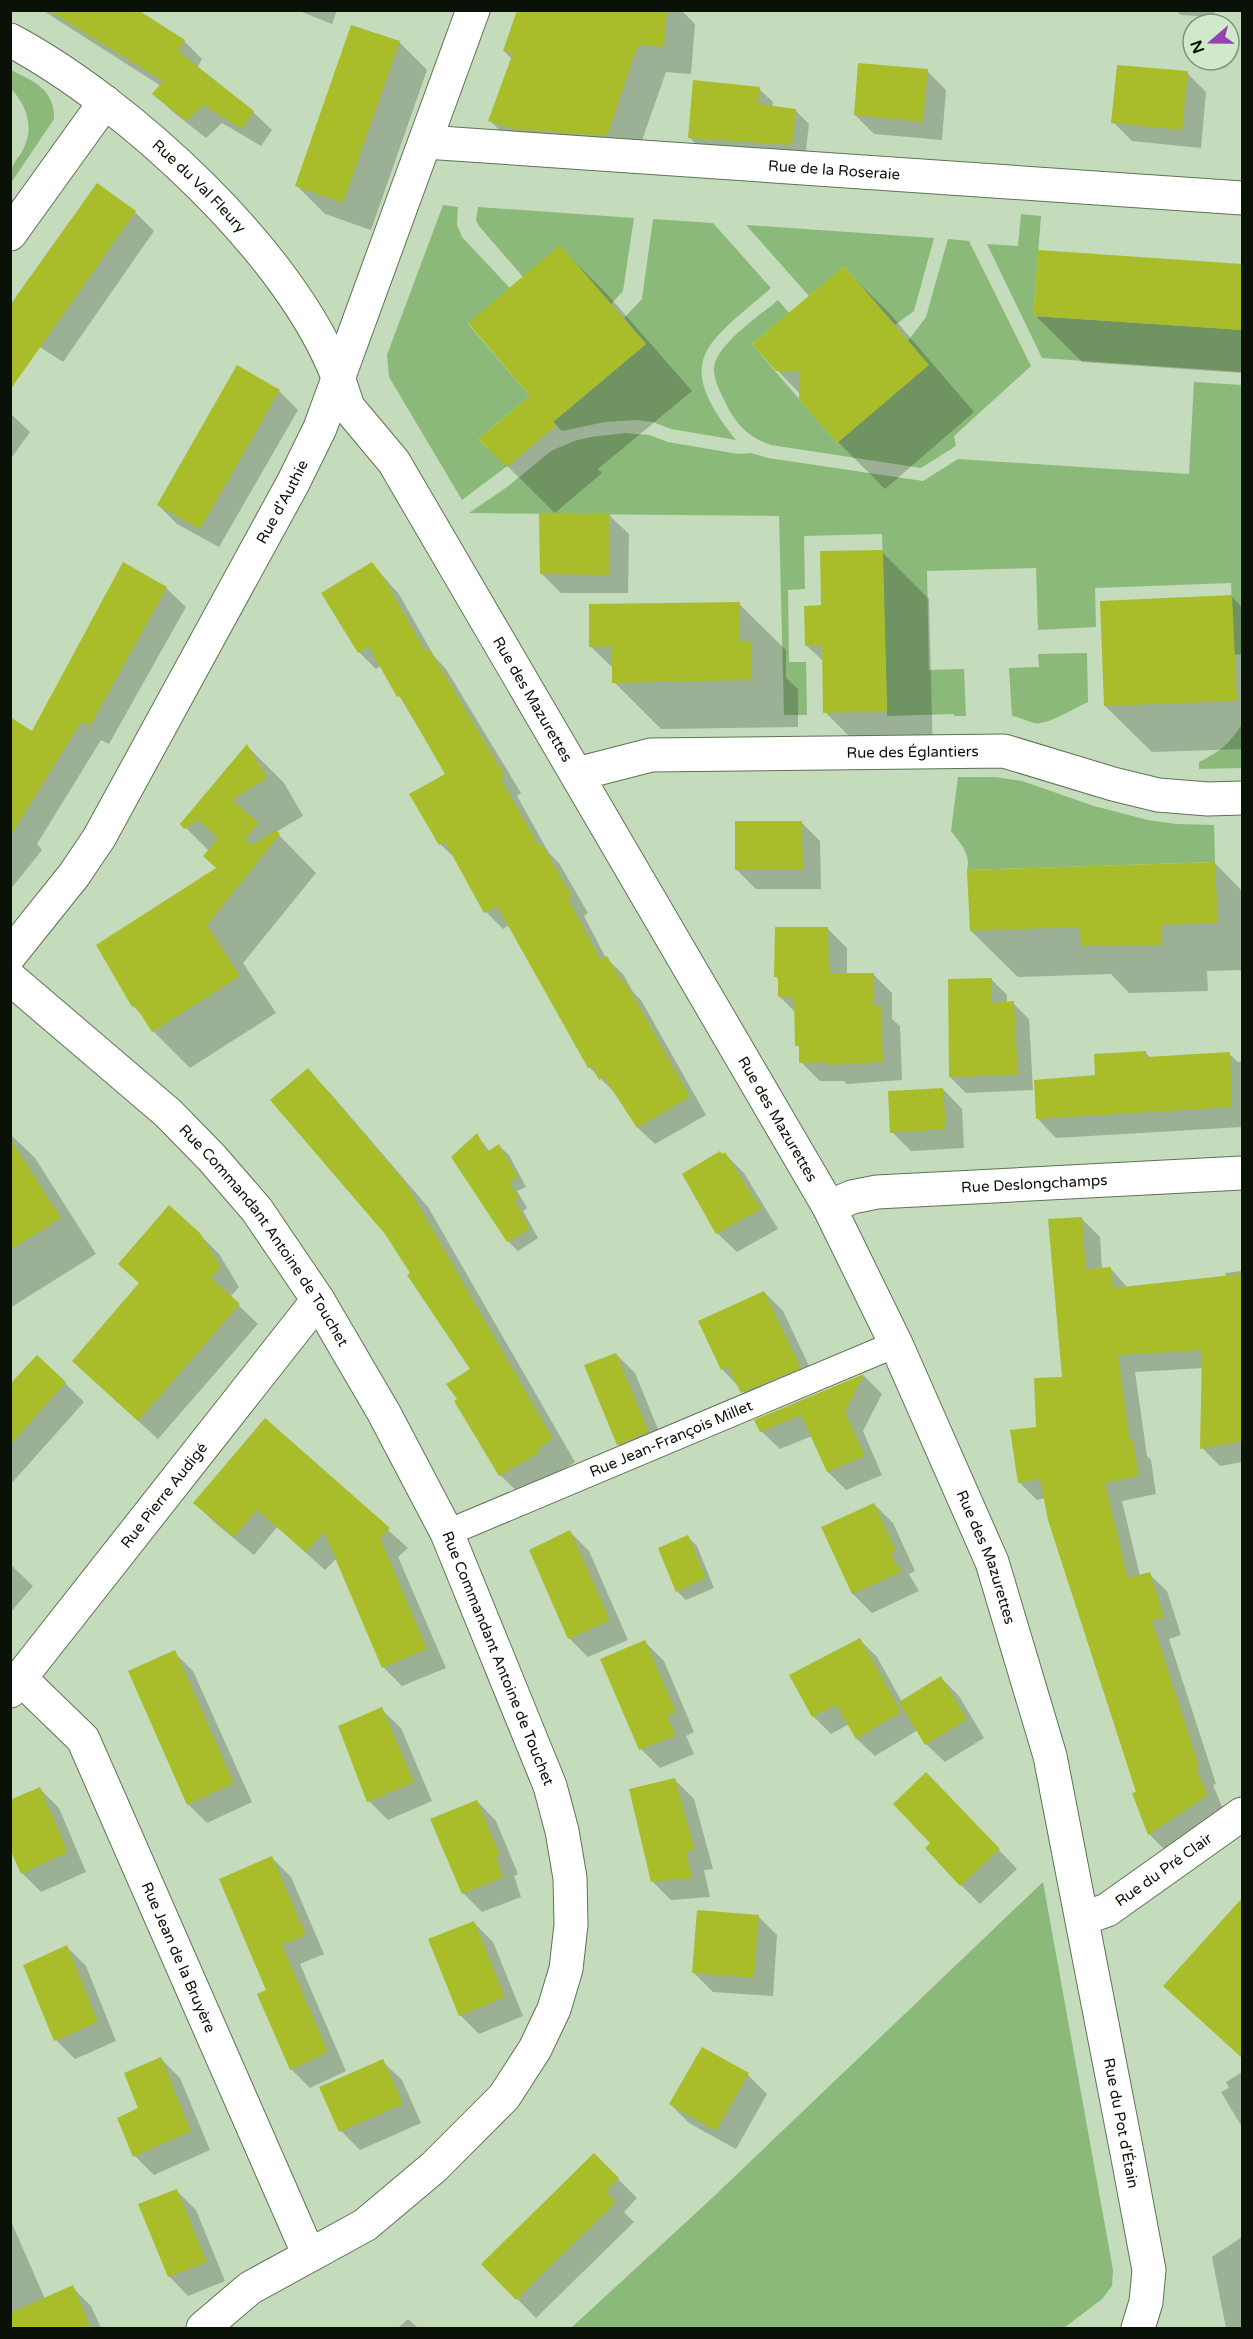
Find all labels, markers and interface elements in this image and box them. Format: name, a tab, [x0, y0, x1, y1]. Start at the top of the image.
north arrow	[1181, 12, 1241, 72]
text: N	[1186, 37, 1209, 56]
street label: Rue du Val Fleury	[149, 136, 250, 236]
street label: Rue de la Roseraie	[768, 157, 901, 184]
street label: Rue d'Authie	[253, 457, 312, 547]
street label: Rue des Mazurettes	[489, 633, 576, 765]
street label: Rue des Églantiers	[846, 742, 979, 762]
street label: Rue des Mazurettes	[734, 1053, 821, 1185]
street label: Rue Commandant Antoine de Touchet	[175, 1121, 352, 1350]
street label: Rue Deslongchamps	[961, 1171, 1108, 1197]
street label: Rue Jean-François Millet	[587, 1396, 755, 1481]
street label: Rue Pierre Audigé	[117, 1439, 211, 1552]
street label: Rue des Mazurettes	[953, 1487, 1019, 1626]
street label: Rue Commandant Antoine de Touchet	[438, 1529, 558, 1788]
street label: Rue du Pré Clair	[1112, 1829, 1216, 1910]
street label: Rue Jean de la Bruyère	[138, 1879, 220, 2035]
street label: Rue du Pot d'Étain	[1100, 2056, 1143, 2190]

